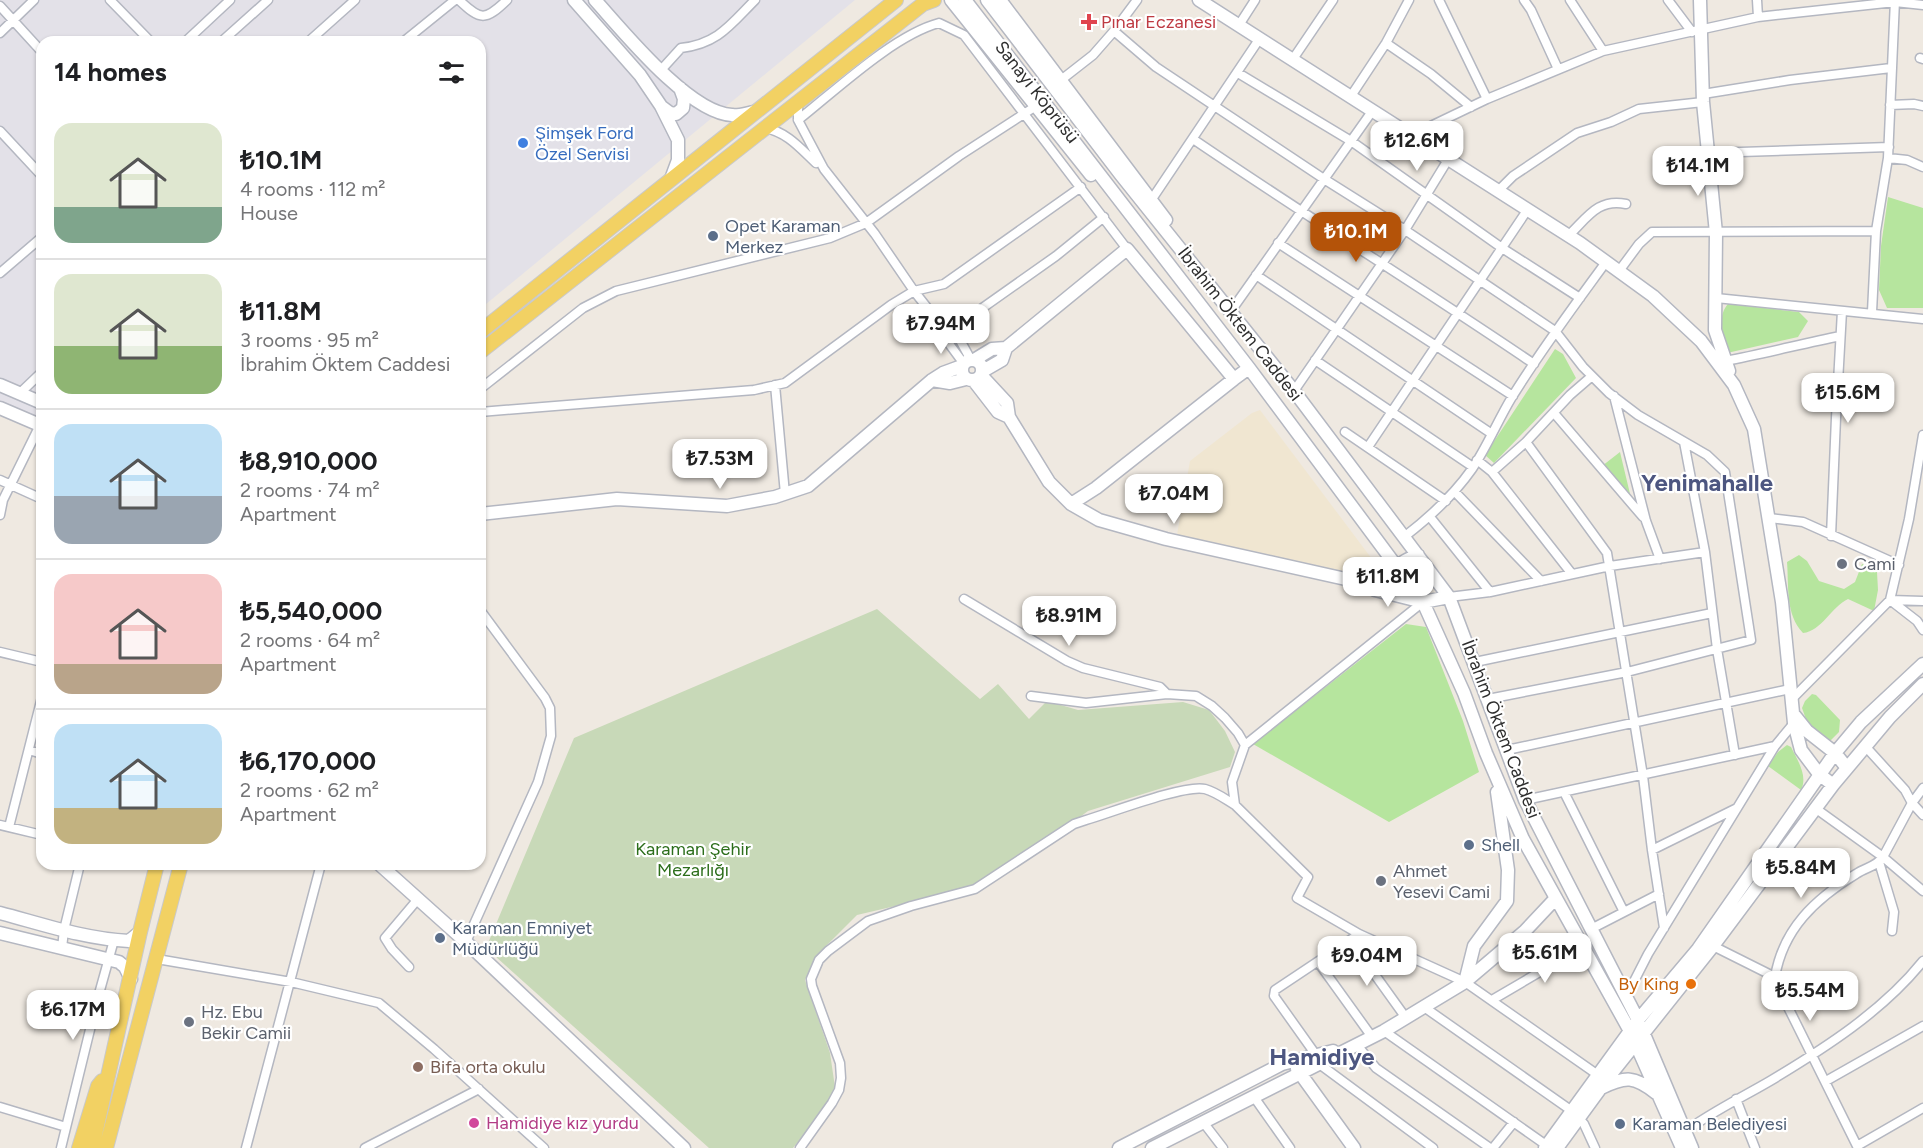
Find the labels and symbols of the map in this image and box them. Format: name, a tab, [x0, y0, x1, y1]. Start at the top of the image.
place label: Pınar Eczanesi	[1101, 11, 1216, 33]
marker: Pınar Eczanesi	[1082, 15, 1096, 29]
street label: Sanayi Köprüsü	[990, 36, 1084, 148]
pin: ₺12.6M	[1368, 121, 1466, 172]
place label: Şimşek Ford Özel Servisi	[535, 122, 634, 165]
marker: Şimşek Ford Özel Servisi	[516, 136, 530, 150]
pin: ₺14.1M	[1649, 146, 1747, 197]
pin: ₺10.1M	[1307, 212, 1405, 263]
place label: Opet Karaman Merkez	[725, 215, 841, 258]
marker: Opet Karaman Merkez	[706, 229, 720, 243]
street label: İbrahim Öktem Caddesi	[1173, 243, 1307, 405]
pin: ₺7.94M	[892, 304, 990, 355]
pin: ₺15.6M	[1799, 373, 1897, 424]
pin: ₺7.53M	[671, 439, 769, 490]
district label: Yenimahalle	[1641, 468, 1773, 497]
pin: ₺7.04M	[1125, 474, 1223, 525]
place label: Cami	[1854, 553, 1896, 575]
pin: ₺11.8M	[1339, 557, 1437, 608]
marker: Cami	[1835, 557, 1849, 571]
pin: ₺8.91M	[1020, 596, 1118, 647]
street label: İbrahim Öktem Caddesi	[1457, 637, 1545, 821]
place label: Shell	[1481, 834, 1520, 856]
park label: Karaman Şehir Mezarlığı	[635, 838, 751, 881]
marker: Shell	[1462, 838, 1476, 852]
pin: ₺5.84M	[1752, 848, 1850, 899]
place label: Ahmet Yesevi Cami	[1393, 860, 1490, 903]
marker: Ahmet Yesevi Cami	[1374, 874, 1388, 888]
place label: Karaman Emniyet Müdürlüğü	[452, 917, 593, 960]
marker: Karaman Emniyet Müdürlüğü	[433, 931, 447, 945]
pin: ₺5.61M	[1496, 933, 1594, 984]
pin: ₺9.04M	[1318, 936, 1416, 987]
pin: ₺5.54M	[1761, 971, 1859, 1022]
place label: By King	[1618, 973, 1679, 995]
marker: By King	[1684, 977, 1698, 991]
pin: ₺6.17M	[24, 990, 122, 1041]
place label: Hz. Ebu Bekir Camii	[201, 1001, 291, 1044]
marker: Hz. Ebu Bekir Camii	[182, 1015, 196, 1029]
district label: Hamidiye	[1269, 1042, 1375, 1071]
place label: Bifa orta okulu	[430, 1056, 546, 1078]
marker: Bifa orta okulu	[411, 1060, 425, 1074]
place label: Hamidiye kız yurdu	[486, 1112, 639, 1134]
place label: Karaman Belediyesi	[1632, 1113, 1787, 1135]
marker: Hamidiye kız yurdu	[467, 1116, 481, 1130]
marker: Karaman Belediyesi	[1613, 1117, 1627, 1131]

